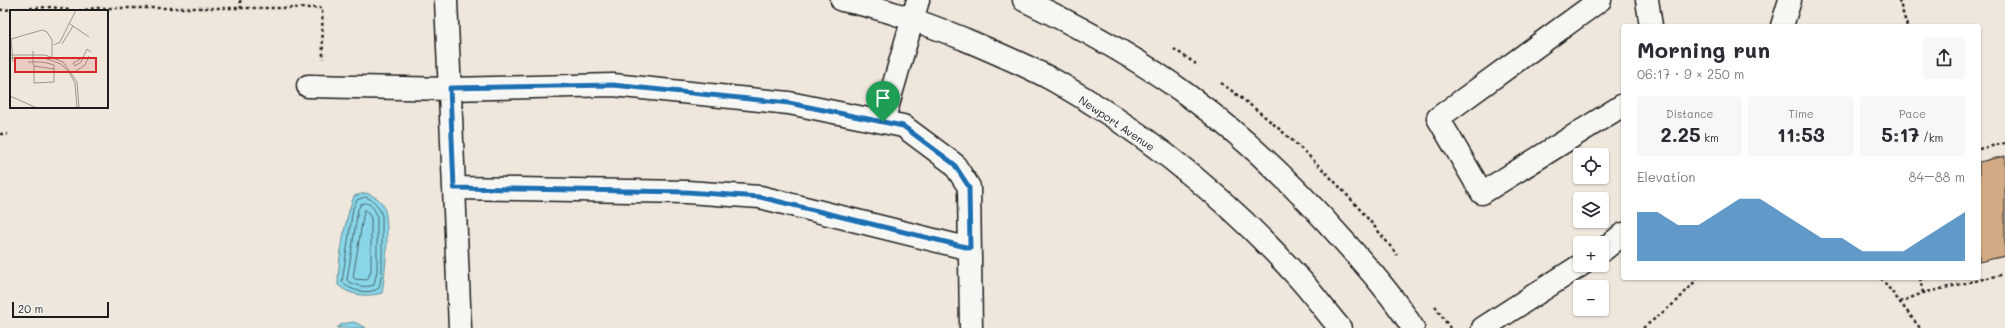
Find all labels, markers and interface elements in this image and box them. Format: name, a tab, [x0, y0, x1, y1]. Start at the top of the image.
inset map	[10, 10, 108, 108]
text: Morning run	[1637, 35, 1770, 64]
button: share	[1923, 37, 1965, 79]
text: 06:17 · 9 × 250 m	[1637, 65, 1744, 82]
pin	[866, 81, 900, 122]
icon: arrive	[872, 87, 894, 109]
street label: Newport Avenue	[1076, 92, 1158, 154]
text: Distance	[1666, 106, 1713, 121]
text: Time	[1788, 106, 1814, 121]
text: Pace	[1899, 106, 1926, 121]
text: 2.25	[1660, 121, 1701, 147]
text: 11:53	[1777, 121, 1825, 147]
text: 5:17	[1881, 121, 1919, 147]
text: km	[1701, 130, 1719, 145]
text: /km	[1919, 130, 1943, 145]
map controls	[1573, 148, 1609, 316]
button: locate	[1573, 148, 1609, 184]
text: Elevation	[1637, 168, 1695, 185]
text: 84–88 m	[1909, 168, 1965, 185]
button: layers	[1573, 192, 1609, 228]
button: +	[1573, 236, 1609, 272]
button: −	[1573, 280, 1609, 316]
scale bar	[12, 300, 109, 319]
text: 20 m	[18, 301, 43, 316]

